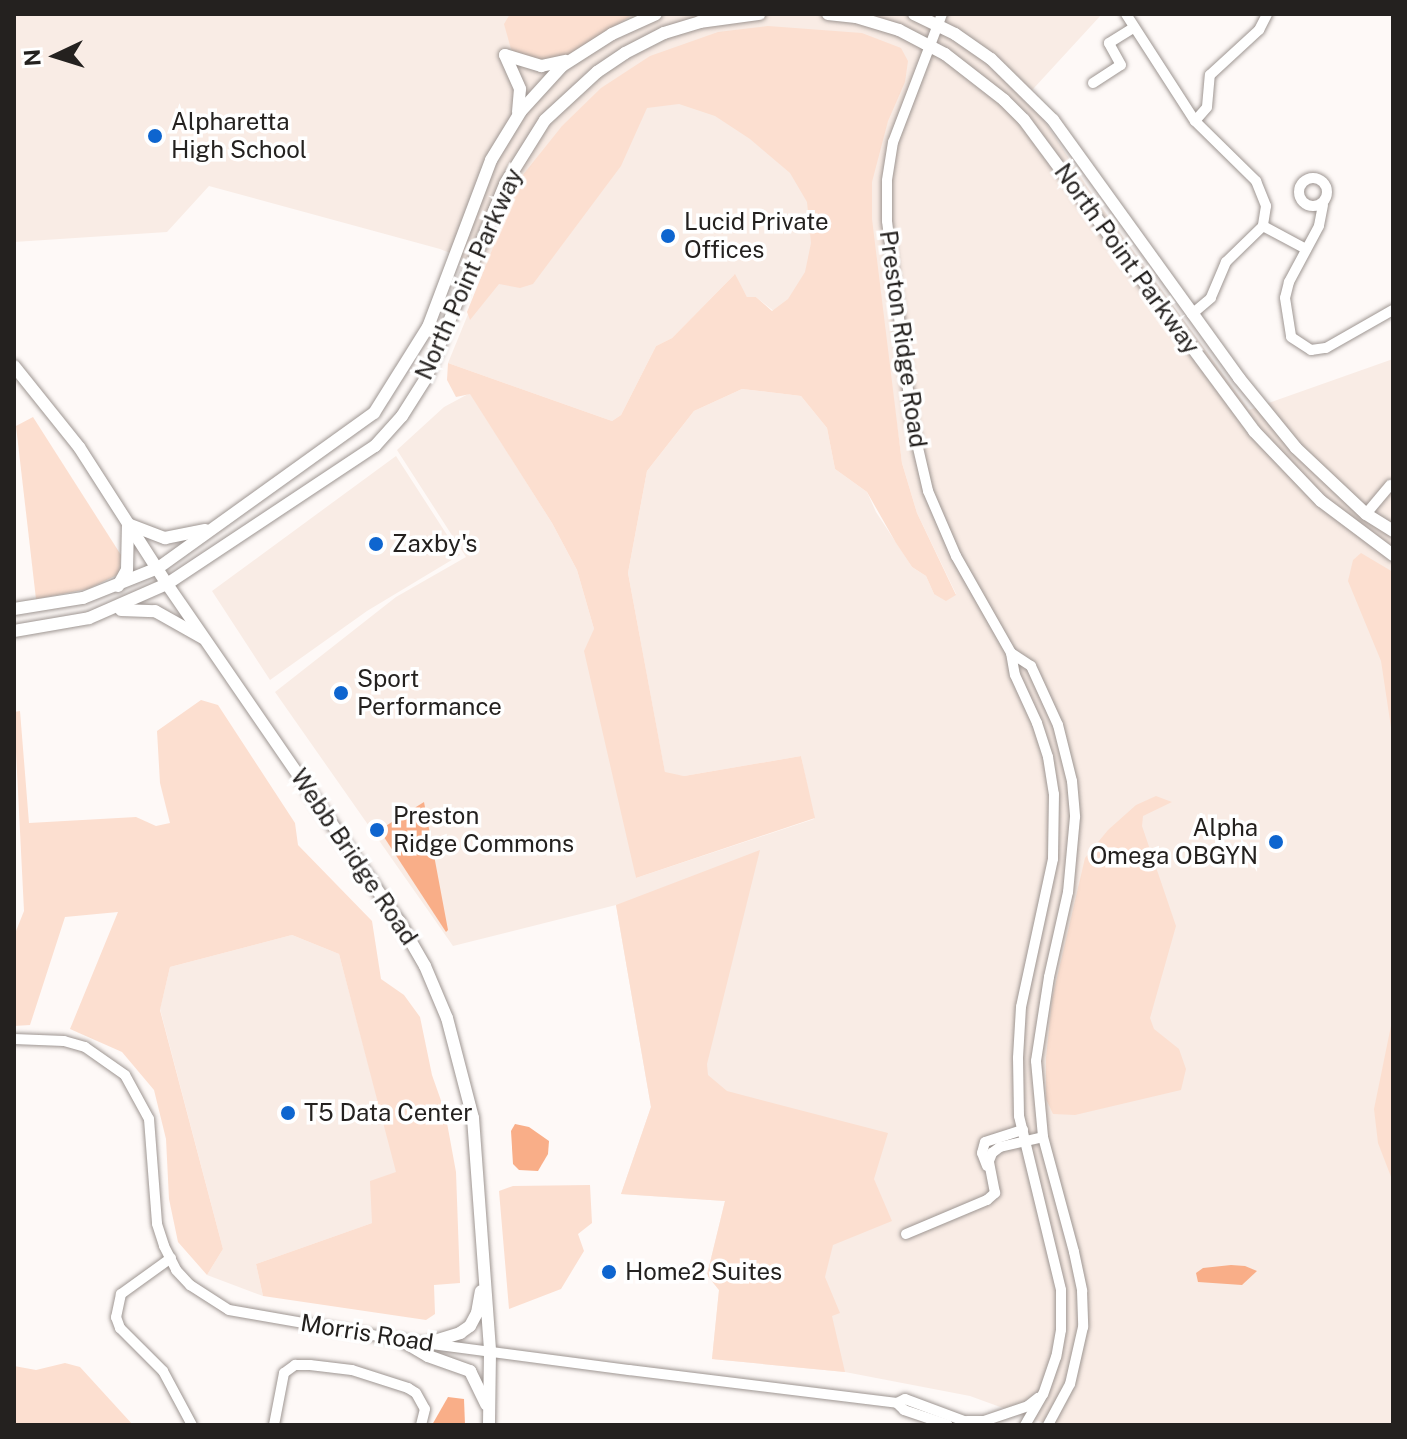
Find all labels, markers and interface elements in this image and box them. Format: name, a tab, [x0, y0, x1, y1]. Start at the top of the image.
north arrow	[16, 16, 96, 96]
text: N	[18, 48, 46, 67]
place label: Alpharetta High School	[171, 108, 307, 164]
marker: Alpharetta High School	[146, 127, 164, 145]
street label: North Point Parkway	[1048, 158, 1206, 360]
street label: North Point Parkway	[409, 164, 529, 384]
place label: Lucid Private Offices	[684, 208, 829, 264]
marker: Lucid Private Offices	[659, 227, 677, 245]
street label: Preston Ridge Road	[873, 228, 933, 450]
place label: Zaxby's	[392, 530, 477, 558]
marker: Zaxby's	[367, 535, 385, 553]
place label: Sport Performance	[357, 665, 502, 721]
marker: Sport Performance	[332, 684, 350, 702]
street label: Webb Bridge Road	[284, 763, 424, 951]
place label: Preston Ridge Commons	[393, 802, 574, 858]
place label: Alpha Omega OBGYN	[1090, 814, 1258, 870]
marker: Preston Ridge Commons	[368, 821, 386, 839]
marker: Alpha Omega OBGYN	[1265, 831, 1287, 853]
place label: T5 Data Center	[304, 1099, 473, 1127]
marker: T5 Data Center	[279, 1104, 297, 1122]
place label: Home2 Suites	[625, 1258, 782, 1286]
marker: Home2 Suites	[600, 1263, 618, 1281]
street label: Morris Road	[298, 1308, 436, 1358]

